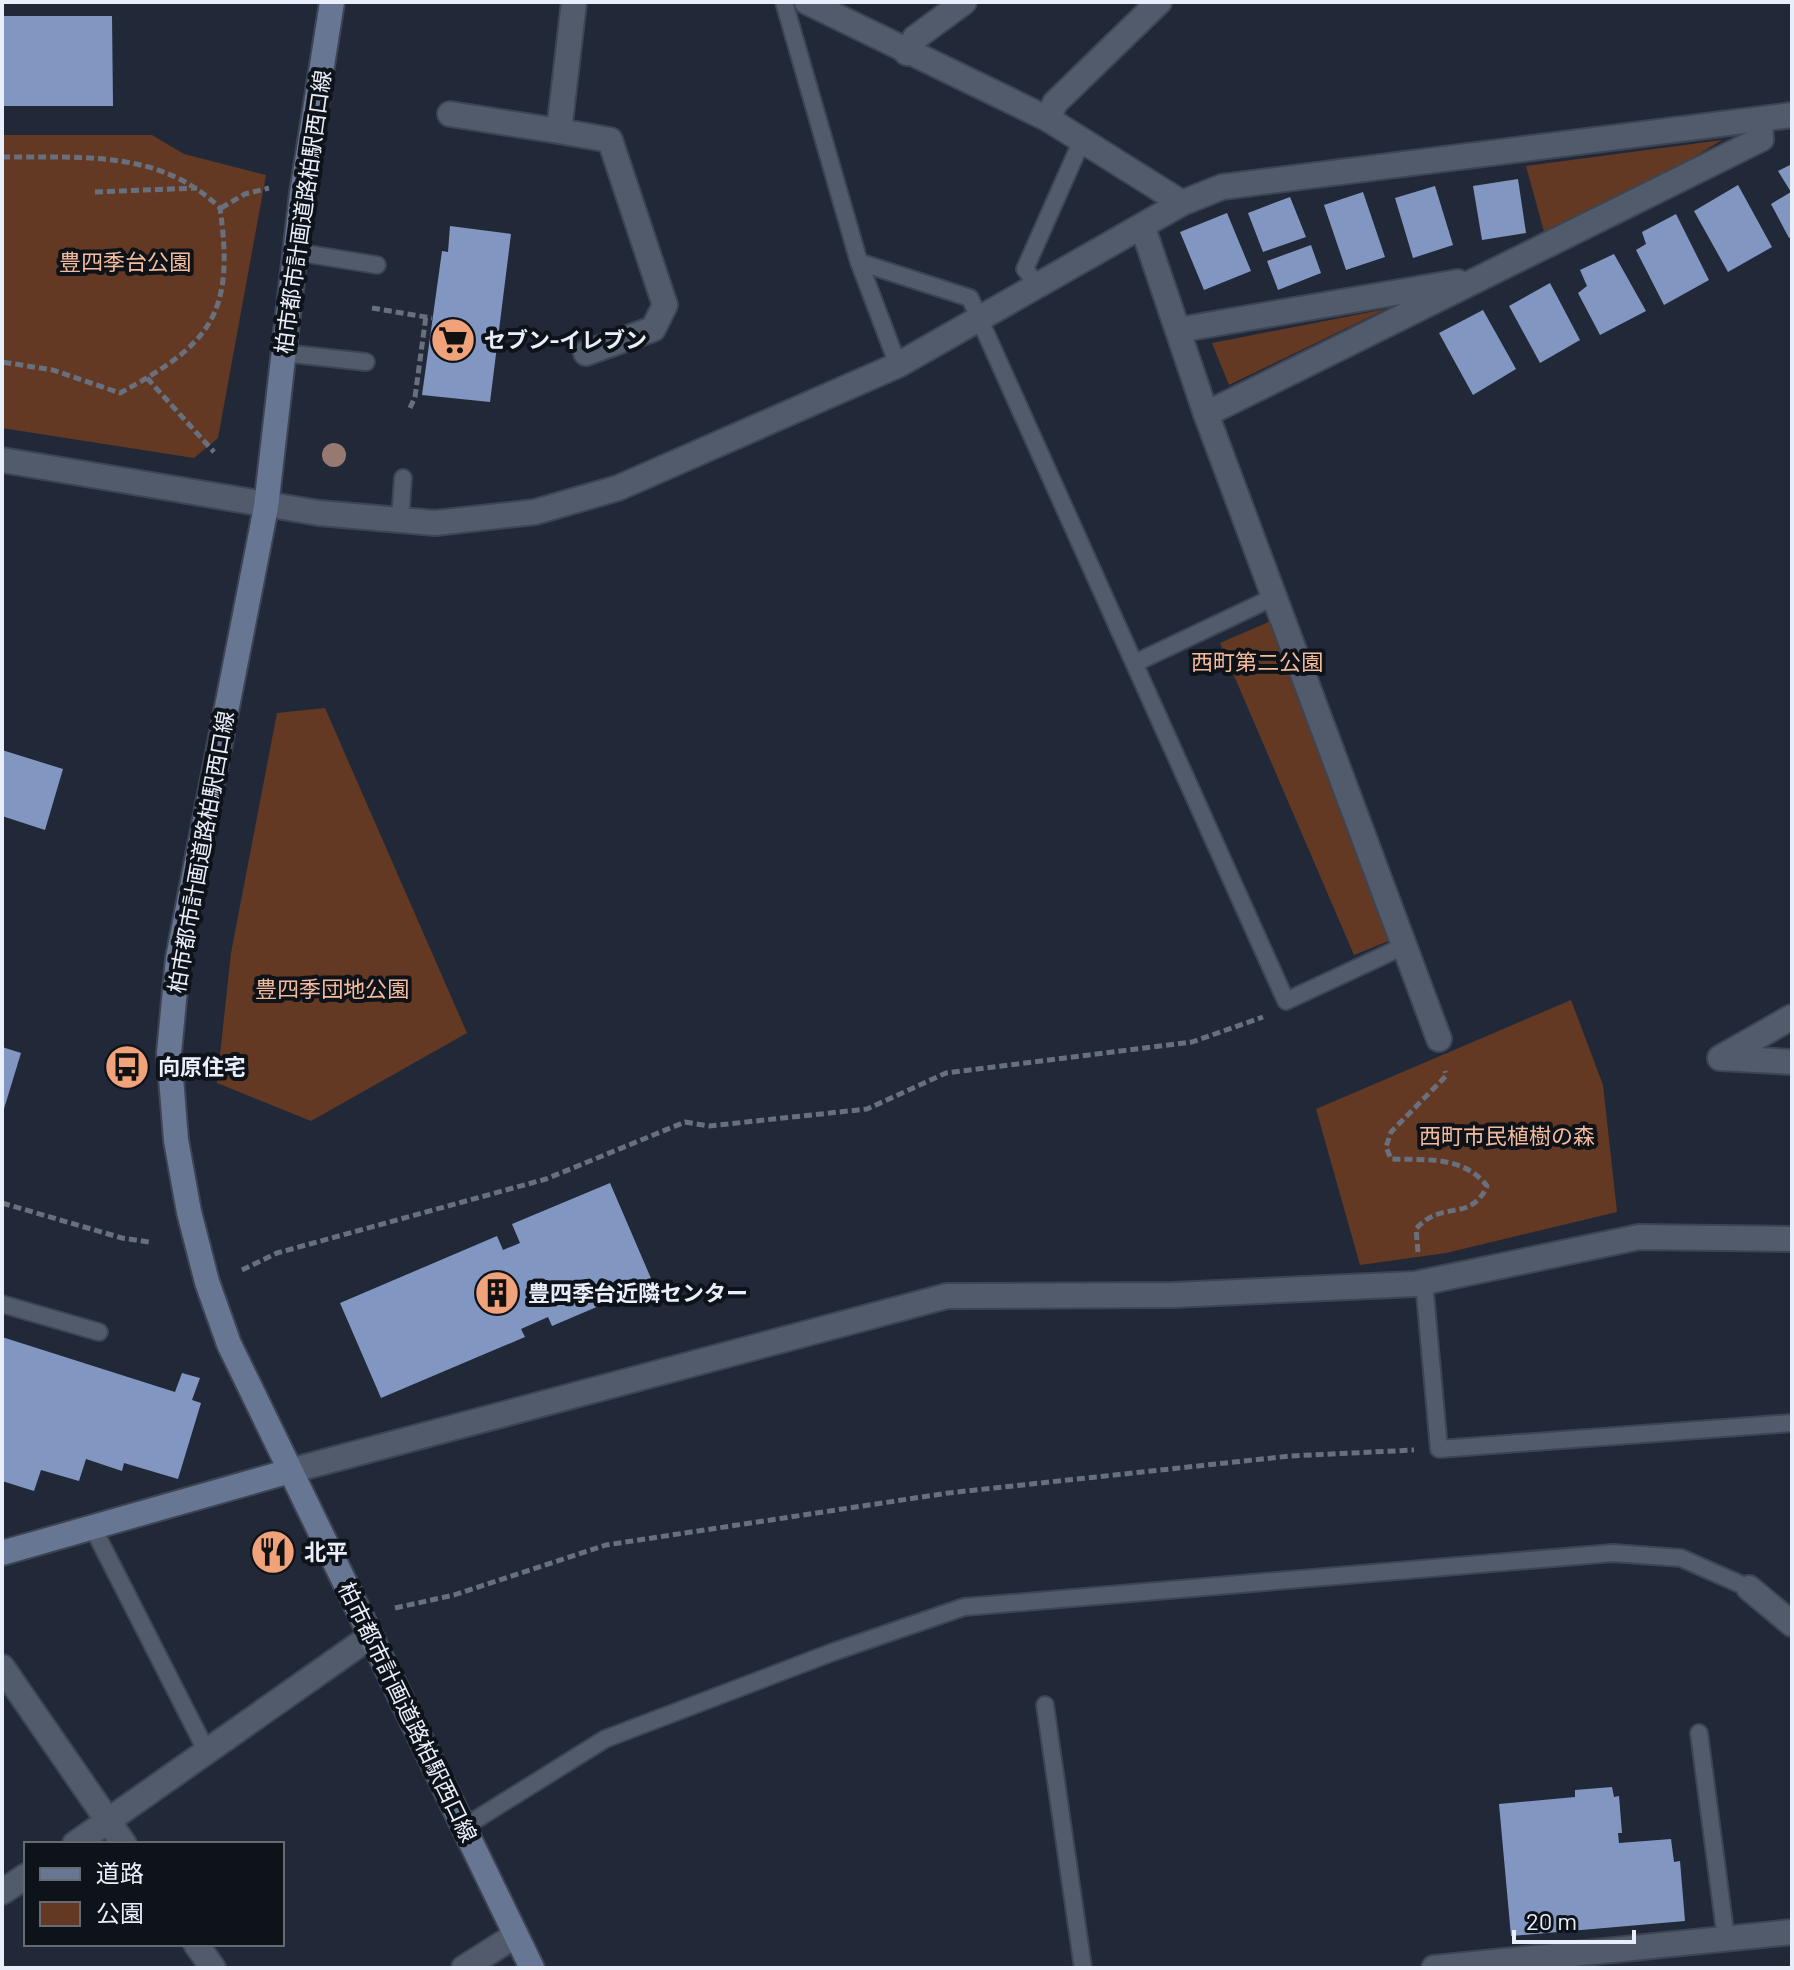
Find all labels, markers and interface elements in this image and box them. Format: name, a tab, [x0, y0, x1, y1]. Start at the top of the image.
street label: 柏市都市計画道路柏駅西口線	[269, 68, 335, 355]
park label: 豊四季台公園	[59, 248, 191, 274]
supermarket icon: セブン-イレブン	[429, 316, 477, 364]
place label: セブン-イレブン	[484, 326, 647, 352]
park label: 西町第二公園	[1191, 648, 1323, 674]
street label: 柏市都市計画道路柏駅西口線	[162, 709, 238, 995]
park label: 豊四季団地公園	[255, 975, 409, 1001]
bus stop icon: 向原住宅	[103, 1043, 151, 1091]
place label: 向原住宅	[158, 1053, 246, 1079]
park label: 西町市民植樹の森	[1419, 1122, 1595, 1148]
building icon: 豊四季台近隣センター	[473, 1269, 521, 1317]
place label: 豊四季台近隣センター	[528, 1279, 748, 1305]
restaurant icon: 北平	[249, 1528, 297, 1576]
place label: 北平	[304, 1538, 348, 1564]
street label: 柏市都市計画道路柏駅西口線	[335, 1577, 483, 1846]
legend	[24, 1842, 284, 1946]
text: 道路	[96, 1858, 144, 1887]
scale bar	[1514, 1894, 1634, 1944]
text: 公園	[96, 1898, 144, 1927]
text: 20 m	[1526, 1906, 1577, 1935]

